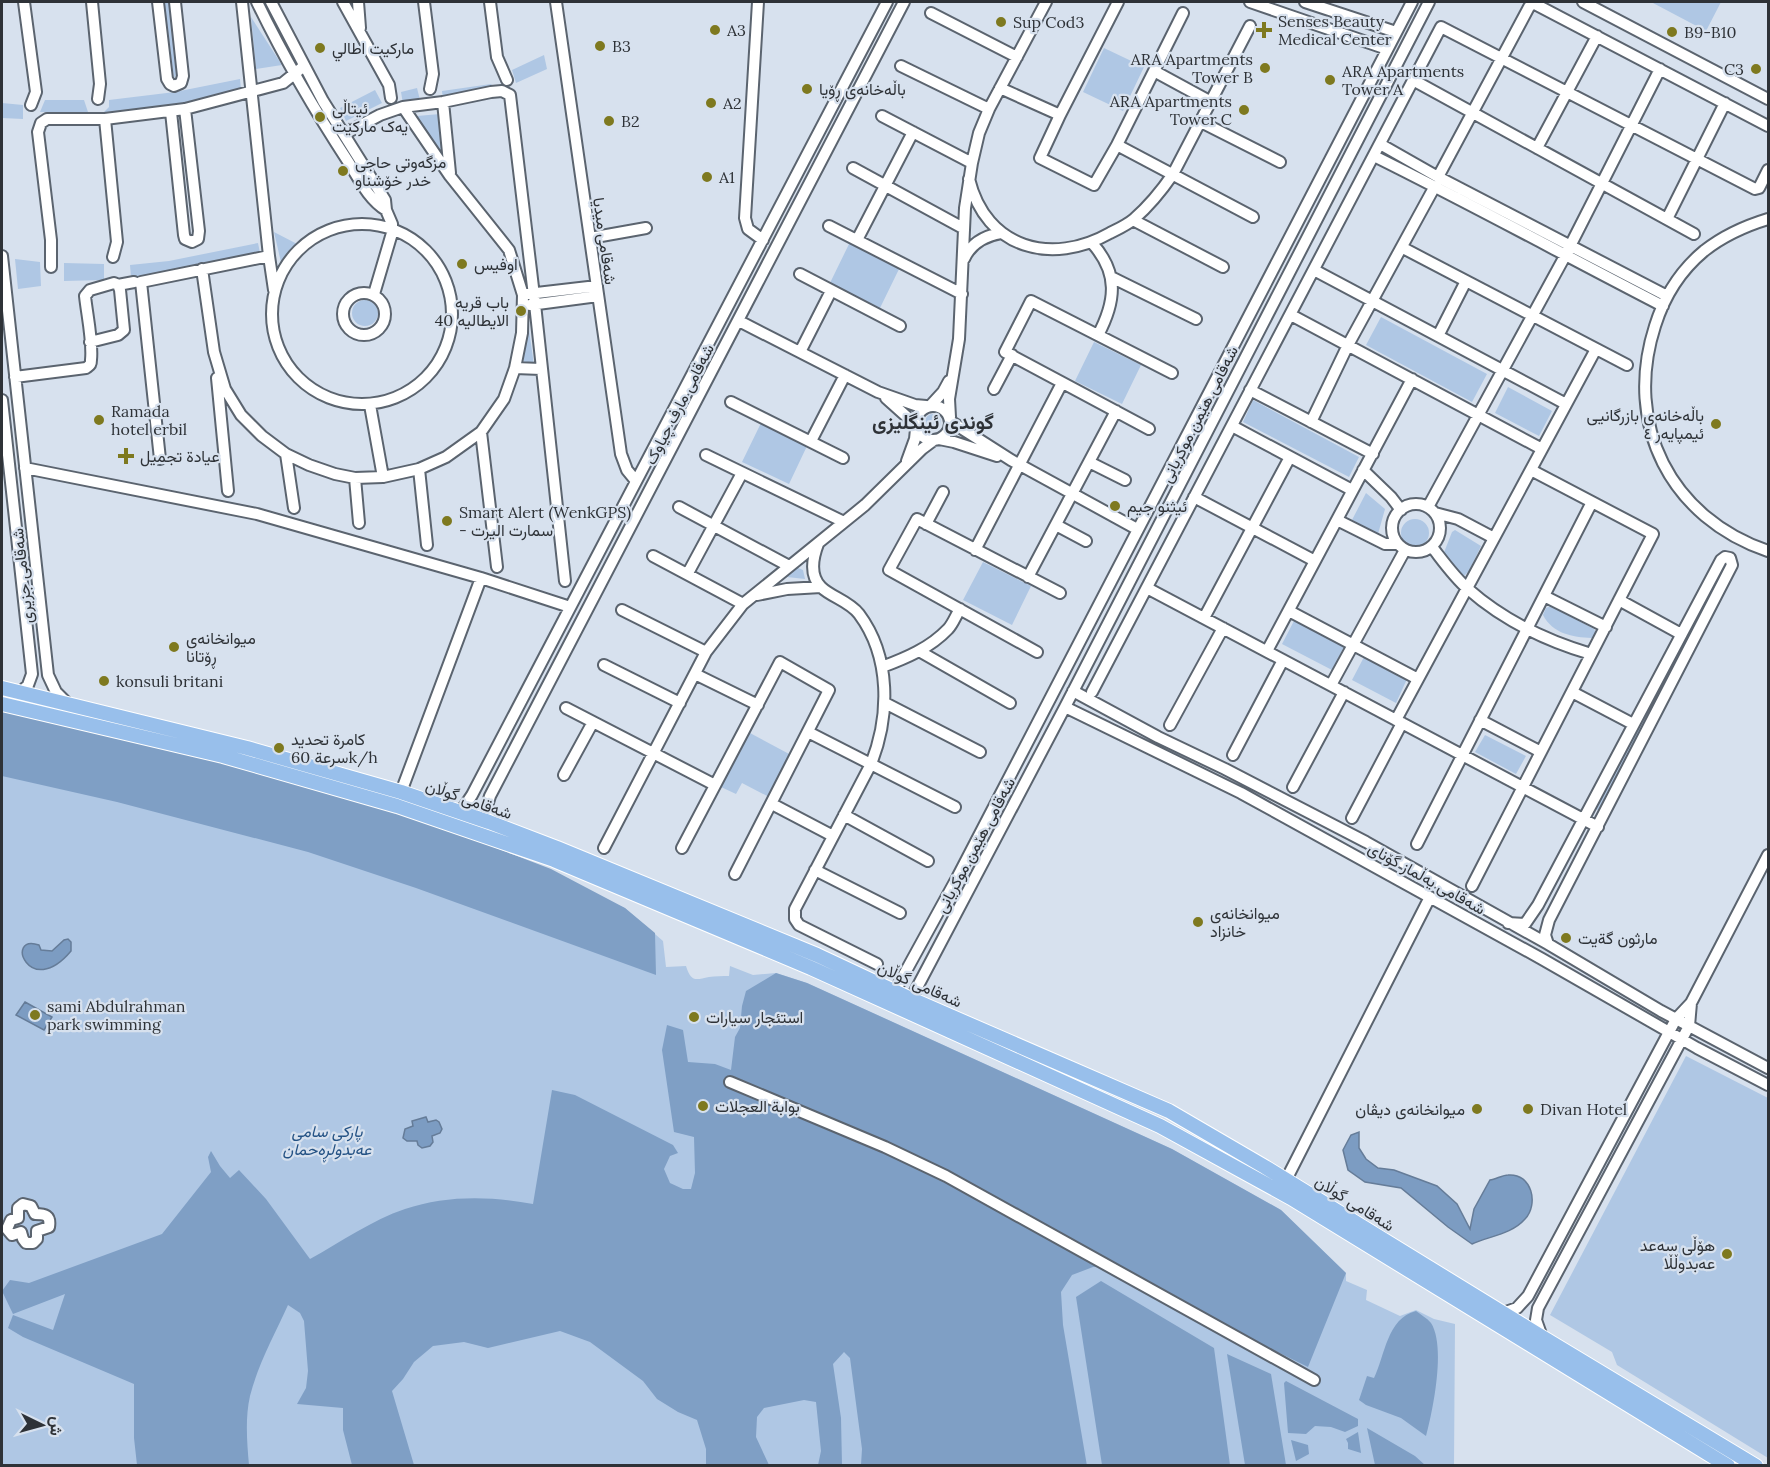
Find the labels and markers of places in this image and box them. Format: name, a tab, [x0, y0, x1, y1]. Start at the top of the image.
place label: Senses Beauty Medical Center	[1278, 11, 1392, 49]
place label: Sup Cod3	[1013, 12, 1084, 32]
marker: Sup Cod3	[994, 15, 1008, 29]
place label: A3	[726, 20, 746, 40]
marker: Senses Beauty Medical Center	[1255, 21, 1273, 39]
place label: B9-B10	[1684, 22, 1737, 42]
marker: A3	[708, 23, 722, 37]
marker: B9-B10	[1665, 25, 1679, 39]
place label: B3	[612, 36, 631, 56]
place label: ماركيت اطالي	[332, 38, 414, 62]
marker: B3	[593, 39, 607, 53]
marker: ماركيت اطالي	[313, 41, 327, 55]
place label: ARA Apartments Tower B	[1130, 49, 1253, 87]
place label: C3	[1724, 59, 1744, 79]
marker: ARA Apartments Tower B	[1258, 61, 1272, 75]
place label: ARA Apartments Tower A	[1341, 61, 1464, 99]
marker: C3	[1749, 62, 1763, 76]
marker: ARA Apartments Tower A	[1323, 73, 1337, 87]
place label: باڵەخانەی ڕۆیا	[819, 79, 906, 102]
marker: باڵەخانەی ڕۆیا	[800, 82, 814, 96]
place label: ARA Apartments Tower C	[1109, 91, 1232, 129]
place label: A2	[722, 93, 742, 113]
marker: A2	[704, 96, 718, 110]
place label: ئیتاڵی یەک مارکێت	[332, 98, 408, 137]
marker: ARA Apartments Tower C	[1237, 103, 1251, 117]
marker: ئیتاڵی یەک مارکێت	[313, 110, 327, 124]
place label: B2	[621, 111, 640, 131]
marker: B2	[602, 114, 616, 128]
place label: مزگه‌وتی حاجی خدر خۆشناو	[355, 152, 446, 191]
marker: مزگه‌وتی حاجی خدر خۆشناو	[336, 164, 350, 178]
place label: A1	[718, 167, 735, 187]
marker: A1	[700, 170, 714, 184]
place label: اوفيس	[474, 254, 518, 275]
marker: اوفيس	[455, 257, 469, 271]
place label: باب قريه الايطاليه 40	[435, 292, 509, 330]
marker: باب قريه الايطاليه 40	[514, 304, 528, 318]
place label: Ramada hotel erbil	[111, 401, 187, 439]
place label: باڵەخانەی بازرگانیی ئیمپایەر ٤	[1587, 405, 1704, 445]
marker: Ramada hotel erbil	[92, 413, 106, 427]
marker: باڵەخانەی بازرگانیی ئیمپایەر ٤	[1709, 417, 1723, 431]
place label: عيادة تجميل	[140, 446, 220, 467]
marker: عيادة تجميل	[117, 447, 135, 465]
place label: ئيثنو جيم	[1127, 496, 1187, 517]
marker: ئيثنو جيم	[1108, 499, 1122, 513]
place label: Smart Alert (WenkGPS) - سمارت اليرت	[459, 502, 631, 541]
marker: Smart Alert (WenkGPS) - سمارت اليرت	[440, 514, 454, 528]
place label: میوانخانەی ڕۆتانا	[186, 628, 256, 669]
marker: میوانخانەی ڕۆتانا	[167, 640, 181, 654]
place label: konsuli britani	[116, 671, 223, 691]
marker: konsuli britani	[97, 674, 111, 688]
place label: كامرة تحديد سرعة 60k/h	[291, 729, 378, 768]
marker: كامرة تحديد سرعة 60k/h	[272, 741, 286, 755]
place label: میوانخانەی خانزاد	[1210, 903, 1280, 942]
marker: میوانخانەی خانزاد	[1191, 915, 1205, 929]
place label: مارثون گةيت	[1578, 928, 1657, 949]
marker: مارثون گةيت	[1559, 931, 1573, 945]
place label: sami Abdulrahman park swimming	[47, 996, 186, 1034]
place label: استئجار سيارات	[706, 1007, 803, 1028]
marker: sami Abdulrahman park swimming	[28, 1008, 42, 1022]
marker: استئجار سيارات	[687, 1010, 701, 1024]
place label: بوابة العجلات	[715, 1096, 800, 1117]
marker: بوابة العجلات	[696, 1099, 710, 1113]
place label: میوانخانەی دیڤان	[1355, 1099, 1465, 1120]
place label: Divan Hotel	[1540, 1099, 1627, 1119]
marker: میوانخانەی دیڤان	[1470, 1102, 1484, 1116]
marker: Divan Hotel	[1521, 1102, 1535, 1116]
place label: ھۆڵی سەعد عەبدوڵڵا	[1640, 1235, 1715, 1274]
marker: ھۆڵی سەعد عەبدوڵڵا	[1720, 1247, 1734, 1261]

